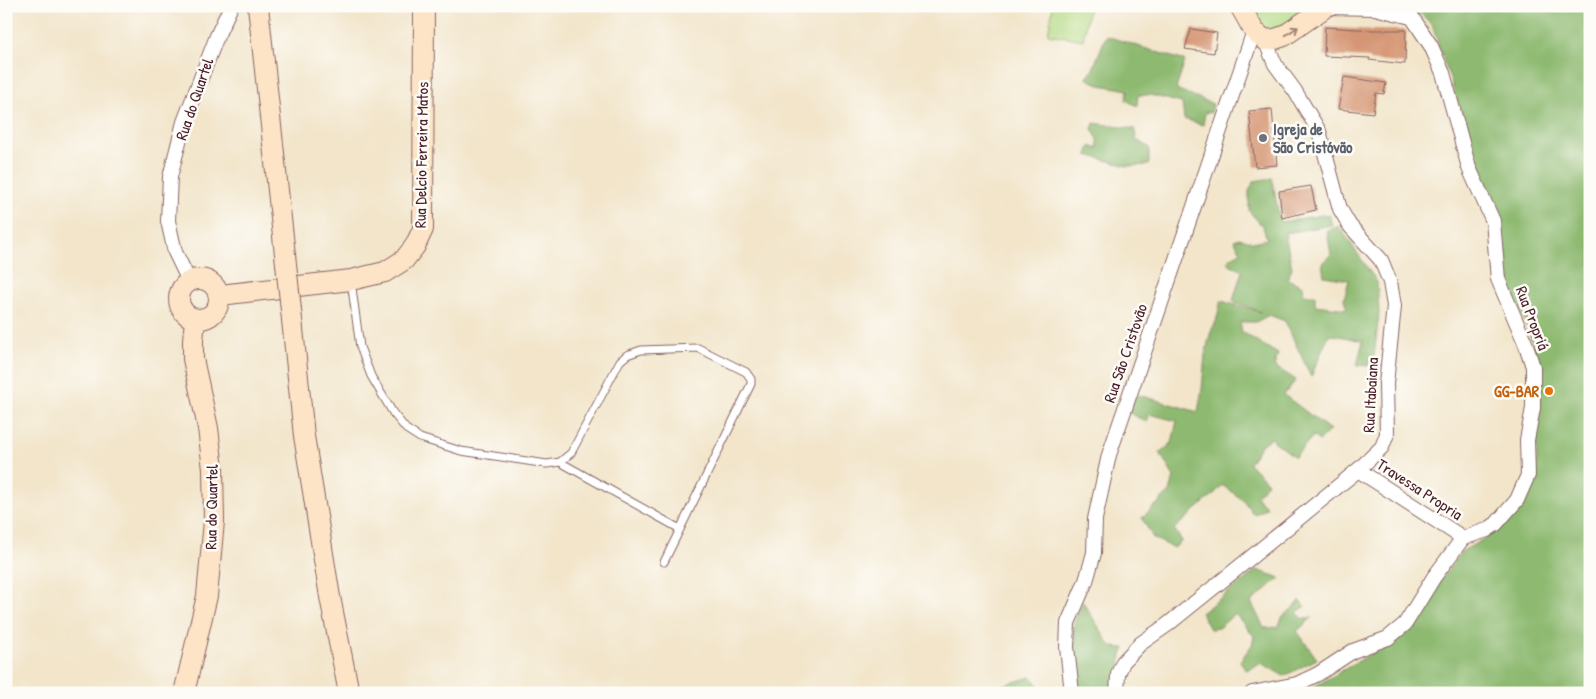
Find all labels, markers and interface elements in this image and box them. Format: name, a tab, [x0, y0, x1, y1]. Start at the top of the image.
one-way arrow	[1285, 26, 1299, 36]
street label: Rua do Quartel	[170, 54, 219, 143]
street label: Rua Delcio Ferreira Matos	[409, 82, 433, 228]
place label: Igreja de São Cristóvão	[1273, 118, 1353, 158]
marker: Igreja de São Cristóvão	[1257, 132, 1269, 144]
street label: Rua Propriá	[1511, 283, 1555, 353]
street label: Rua São Cristovão	[1098, 300, 1152, 405]
street label: Rua Itabaiana	[1357, 357, 1383, 433]
place label: GG-BAR	[1494, 380, 1540, 402]
marker: GG-BAR	[1543, 385, 1555, 397]
street label: Travessa Propria	[1373, 453, 1467, 525]
street label: Rua do Quartel	[199, 463, 223, 550]

